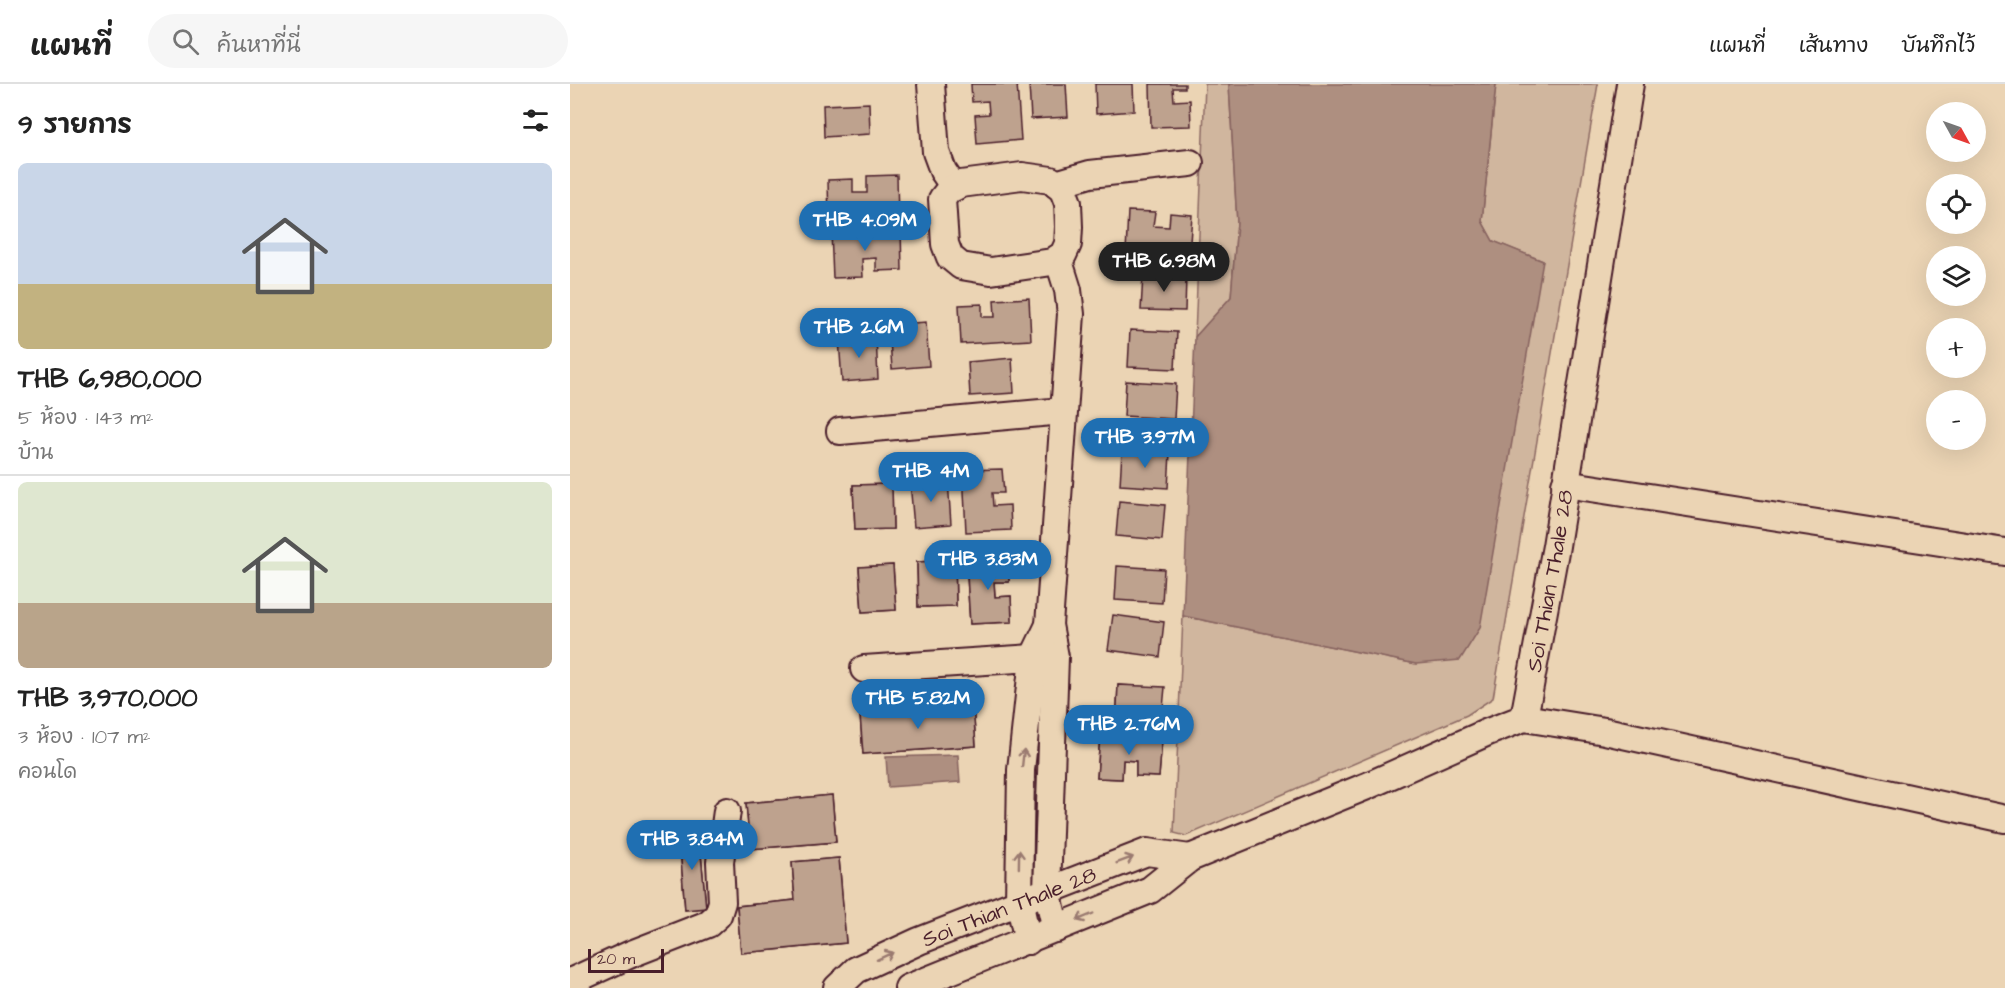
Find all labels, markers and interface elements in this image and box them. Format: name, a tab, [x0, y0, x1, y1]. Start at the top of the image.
search box	[148, 14, 568, 68]
icon: search	[169, 25, 202, 58]
text: แผนที่	[30, 27, 112, 66]
text: ค้นหาที่นี่	[217, 30, 301, 61]
text: แผนที่	[1709, 31, 1766, 60]
text: เส้นทาง	[1799, 31, 1868, 60]
text: บันทึกไว้	[1901, 31, 1975, 60]
north arrow	[1926, 102, 1986, 162]
map controls	[1926, 102, 1986, 450]
icon: filters	[519, 104, 552, 137]
text: 9 รายการ	[18, 107, 132, 143]
button: locate	[1926, 174, 1986, 234]
pin: THB 4.09M	[796, 201, 934, 252]
icon: home	[231, 202, 339, 310]
text: THB 4.09M	[813, 206, 917, 234]
pin: THB 6.98M	[1095, 242, 1233, 293]
button: layers	[1926, 246, 1986, 306]
text: THB 6.98M	[1112, 247, 1216, 275]
pin: THB 2.6M	[797, 308, 921, 359]
text: THB 2.6M	[814, 313, 904, 341]
button: +	[1926, 318, 1986, 378]
text: THB 6,980,000	[18, 361, 202, 397]
button: −	[1926, 390, 1986, 450]
text: 5 ห้อง · 143 m²	[18, 404, 153, 432]
pin: THB 3.97M	[1076, 418, 1214, 469]
text: THB 3.97M	[1095, 423, 1195, 451]
text: บ้าน	[18, 439, 53, 467]
pin: THB 4M	[882, 452, 980, 503]
text: THB 4M	[893, 457, 969, 485]
street label: Soi Thian Thale 28	[1519, 488, 1582, 675]
icon: home	[231, 521, 339, 629]
pin: THB 3.83M	[919, 540, 1057, 591]
text: THB 3.83M	[938, 545, 1038, 573]
pin: THB 5.82M	[849, 679, 987, 730]
text: THB 3,970,000	[18, 680, 198, 716]
text: THB 5.82M	[866, 684, 970, 712]
pin: THB 2.76M	[1060, 705, 1198, 756]
text: THB 2.76M	[1078, 710, 1180, 738]
text: 3 ห้อง · 107 m²	[18, 723, 151, 751]
one-way arrow	[1018, 749, 1029, 769]
text: คอนโด	[18, 758, 77, 786]
pin: THB 3.84M	[623, 820, 761, 871]
text: THB 3.84M	[641, 825, 743, 853]
one-way arrow	[1013, 850, 1025, 870]
one-way arrow	[1115, 854, 1134, 865]
street label: Soi Thian Thale 28	[918, 859, 1101, 955]
one-way arrow	[1076, 912, 1095, 923]
scale bar	[588, 946, 664, 974]
text: 20 m	[597, 948, 635, 970]
one-way arrow	[876, 950, 894, 961]

